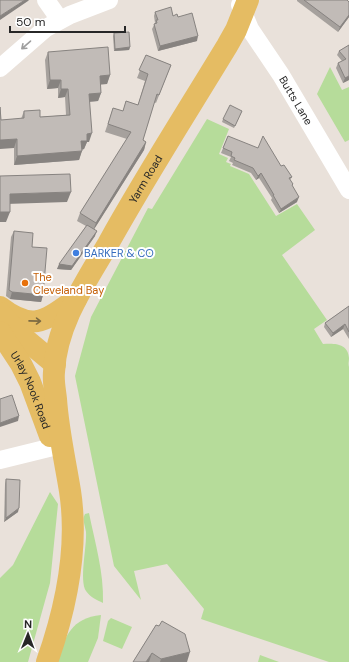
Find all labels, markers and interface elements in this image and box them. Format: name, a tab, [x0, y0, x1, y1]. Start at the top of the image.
scale bar	[10, 8, 125, 34]
text: 50 m	[16, 14, 45, 30]
one-way arrow	[21, 40, 31, 49]
street label: Butts Lane	[276, 73, 316, 127]
street label: Yarm Road	[126, 152, 166, 206]
place label: BARKER & CO	[84, 246, 154, 260]
marker: BARKER & CO	[71, 248, 81, 258]
place label: The Cleveland Bay	[33, 270, 104, 297]
marker: The Cleveland Bay	[20, 278, 30, 288]
one-way arrow	[28, 317, 41, 325]
street label: Urlay Nook Road	[7, 348, 54, 431]
north arrow	[8, 614, 48, 654]
text: N	[24, 617, 32, 631]

